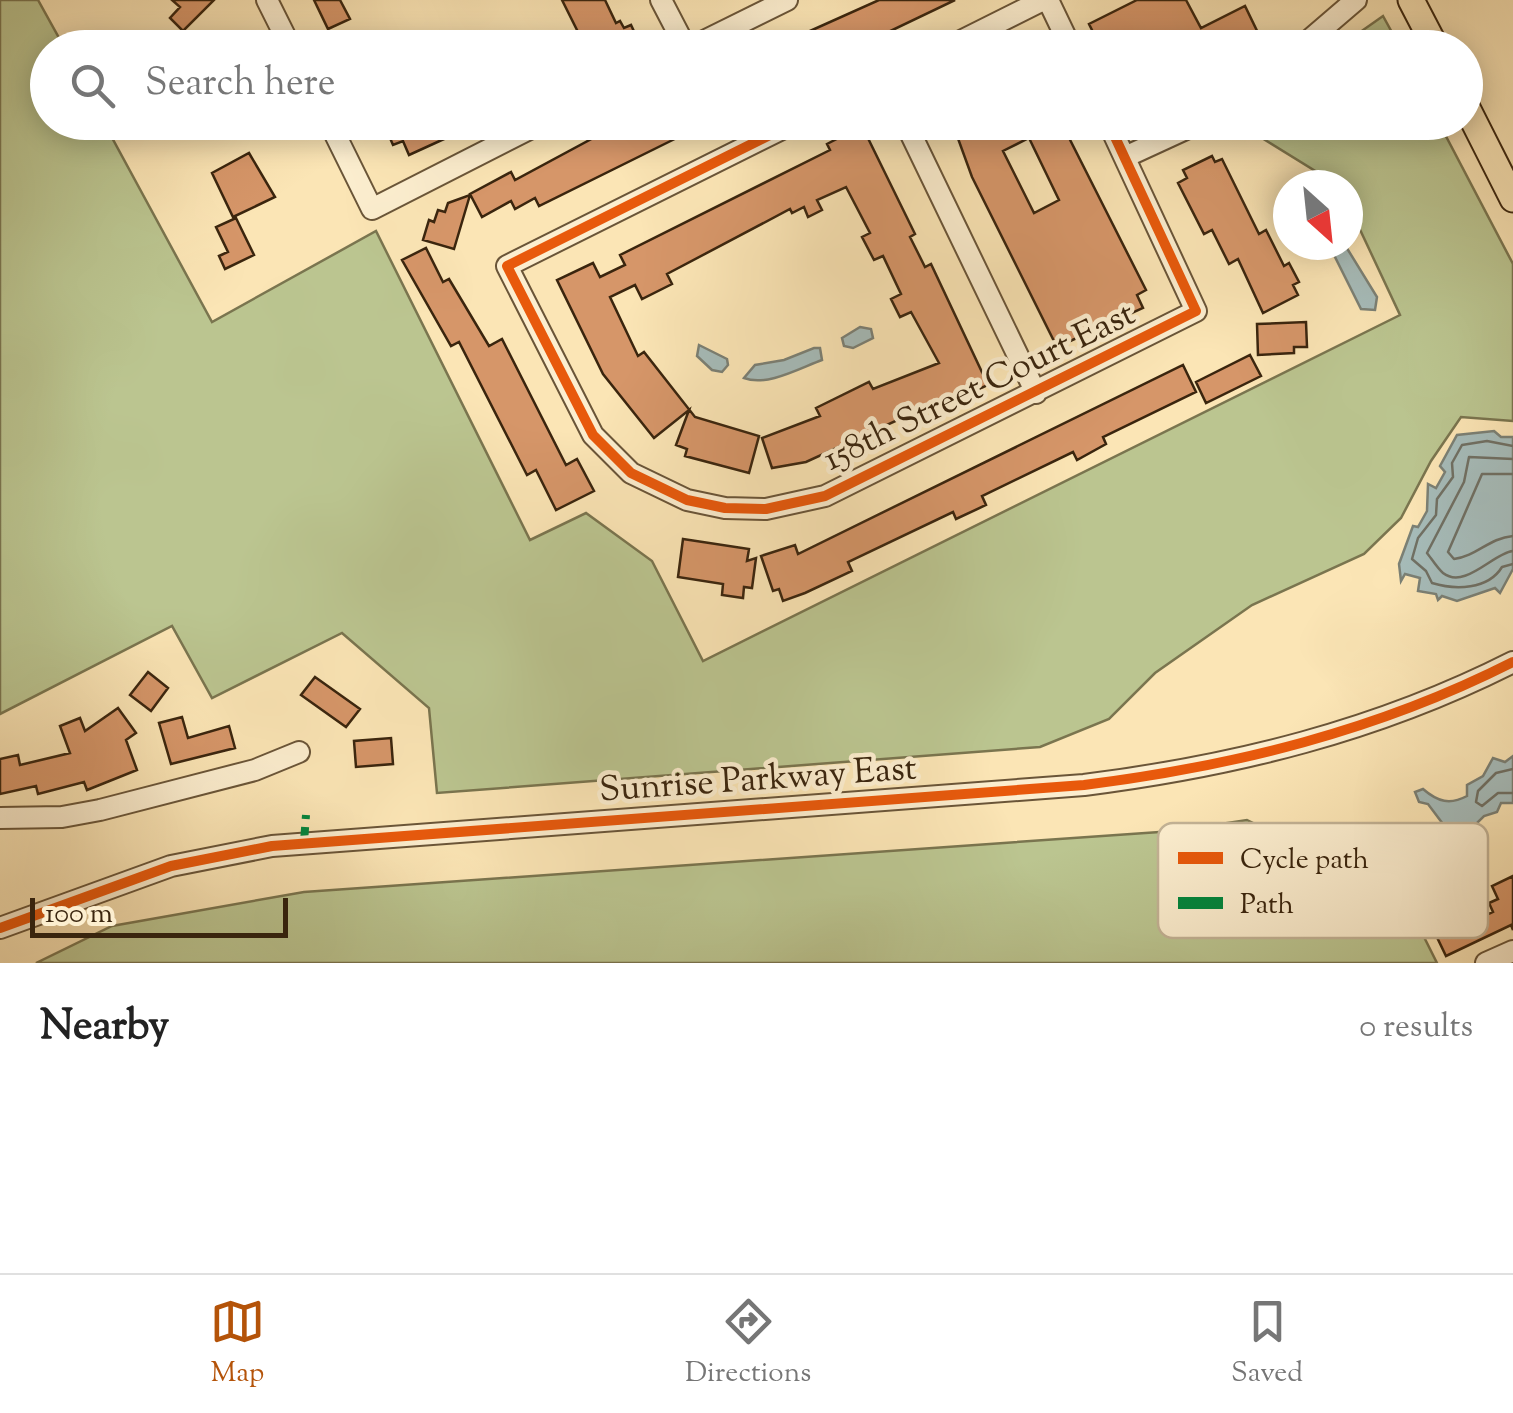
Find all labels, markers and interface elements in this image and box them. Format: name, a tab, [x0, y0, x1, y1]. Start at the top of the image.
search box	[30, 30, 1483, 140]
icon: search	[65, 58, 120, 113]
text: Search here	[145, 58, 336, 112]
north arrow	[1273, 170, 1363, 260]
street label: 158th Street Court East	[815, 290, 1145, 486]
street label: Sunrise Parkway East	[598, 744, 918, 818]
legend	[1158, 823, 1488, 938]
text: Cycle path	[1240, 841, 1369, 881]
text: Path	[1240, 886, 1294, 926]
scale bar	[30, 893, 288, 938]
text: 100 m	[45, 895, 113, 935]
text: Nearby	[40, 998, 169, 1058]
text: 0 results	[1359, 1005, 1473, 1051]
tab: Map	[210, 1294, 265, 1394]
tab: Directions	[685, 1294, 811, 1394]
tab: Saved	[1231, 1294, 1303, 1394]

